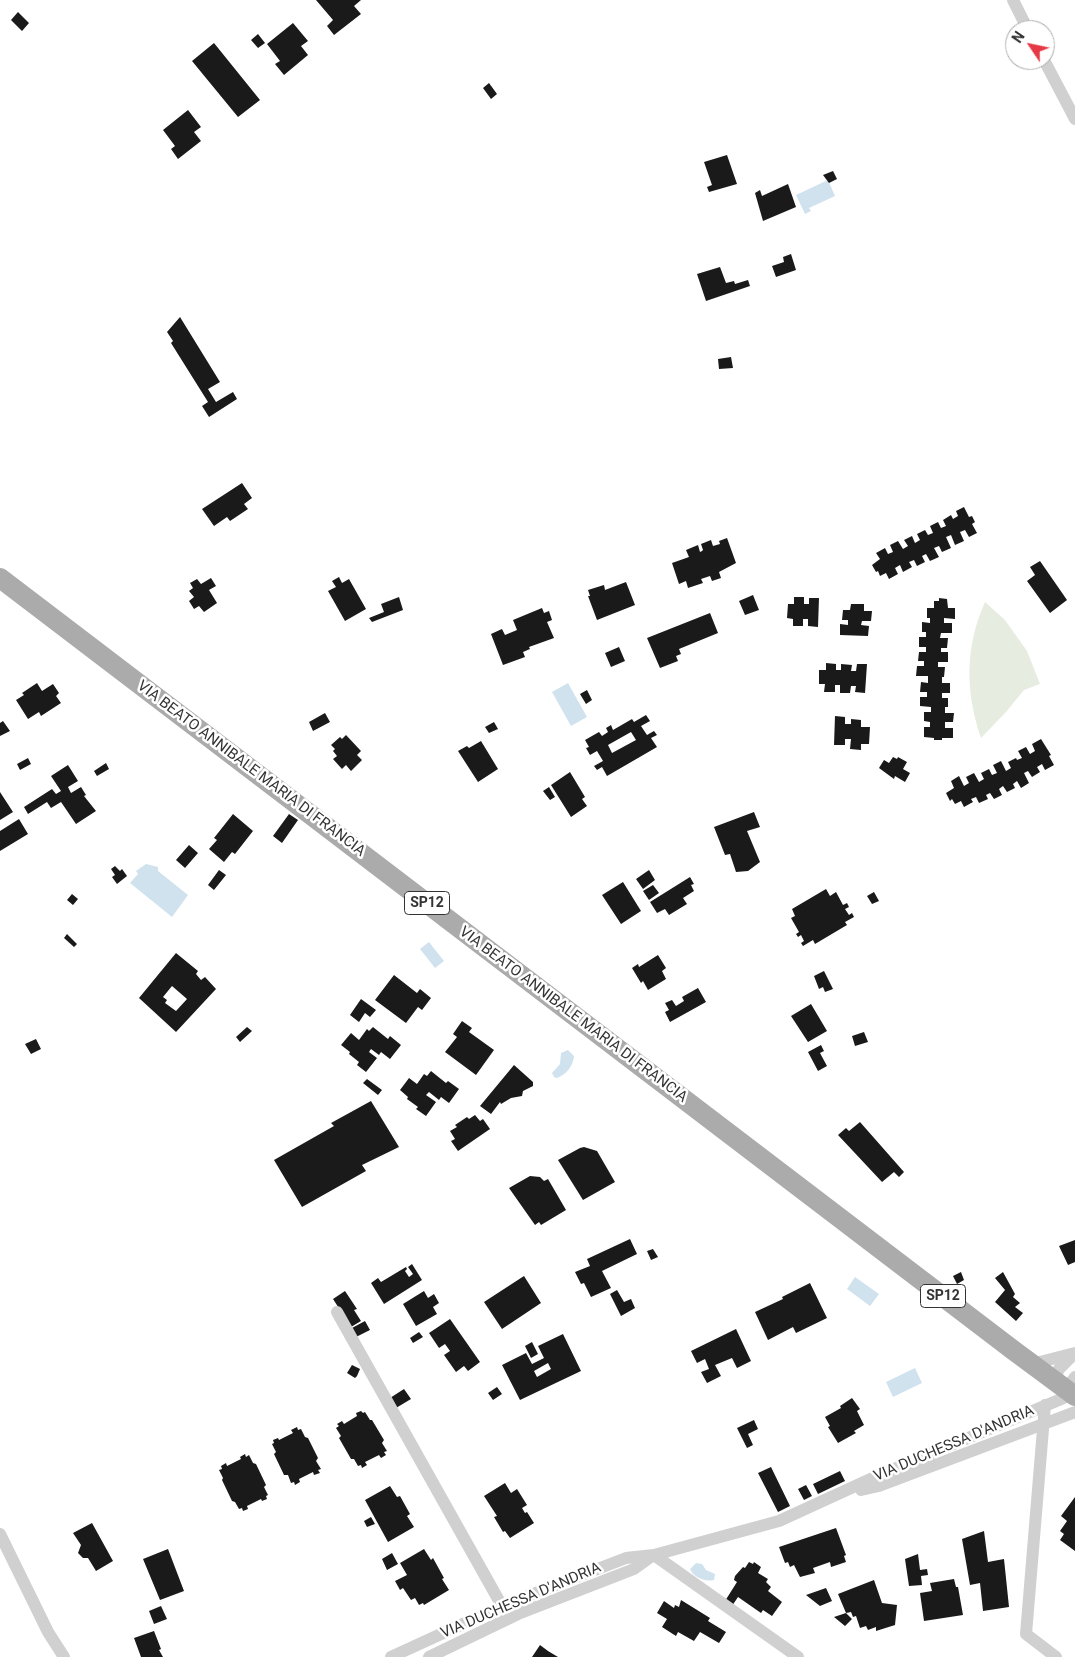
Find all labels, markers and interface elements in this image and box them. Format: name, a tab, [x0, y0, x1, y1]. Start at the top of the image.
north arrow	[1005, 20, 1055, 70]
text: N	[1009, 29, 1028, 46]
street label: VIA BEATO ANNIBALE MARIA DI FRANCIA	[133, 677, 369, 861]
road number: SP12	[404, 891, 450, 914]
street label: VIA BEATO ANNIBALE MARIA DI FRANCIA	[455, 923, 691, 1107]
road number: SP12	[920, 1284, 966, 1308]
street label: VIA DUCHESSA D'ANDRIA	[871, 1402, 1037, 1486]
street label: VIA DUCHESSA D'ANDRIA	[438, 1559, 604, 1643]

